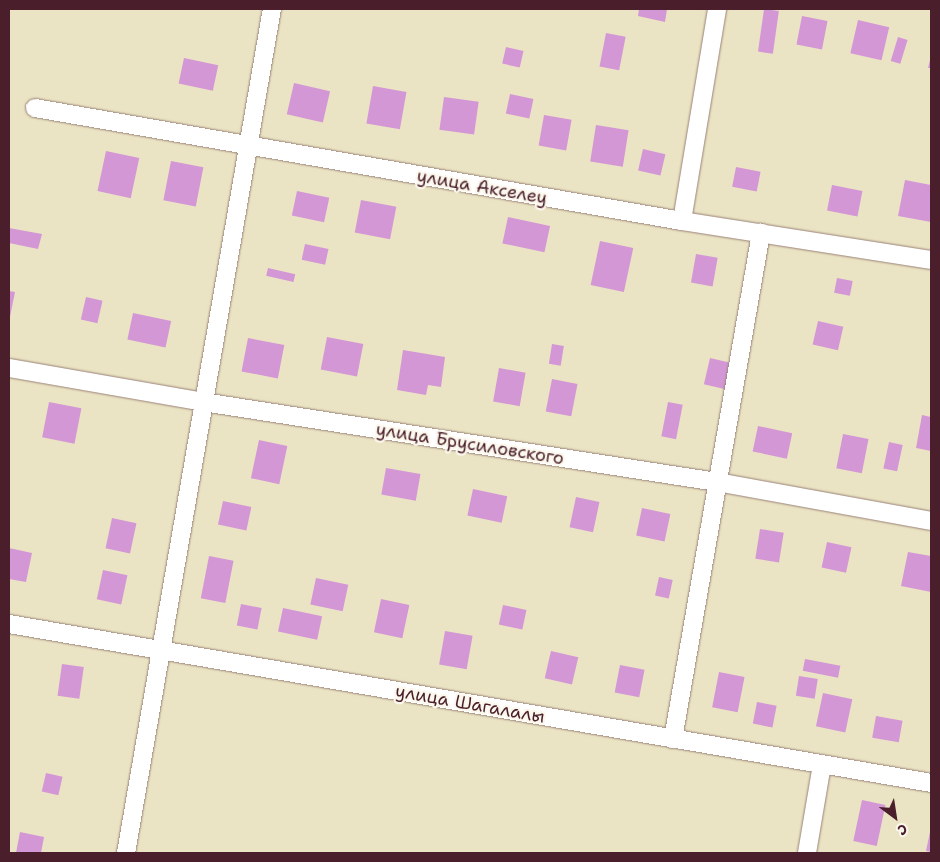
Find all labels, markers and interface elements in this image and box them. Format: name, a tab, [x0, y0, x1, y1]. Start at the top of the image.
street label: улица Акселеу	[415, 165, 549, 209]
street label: улица Брусиловского	[374, 418, 566, 470]
street label: улица Шагалалы	[394, 680, 546, 728]
north arrow	[870, 792, 920, 842]
text: С	[894, 820, 911, 840]

